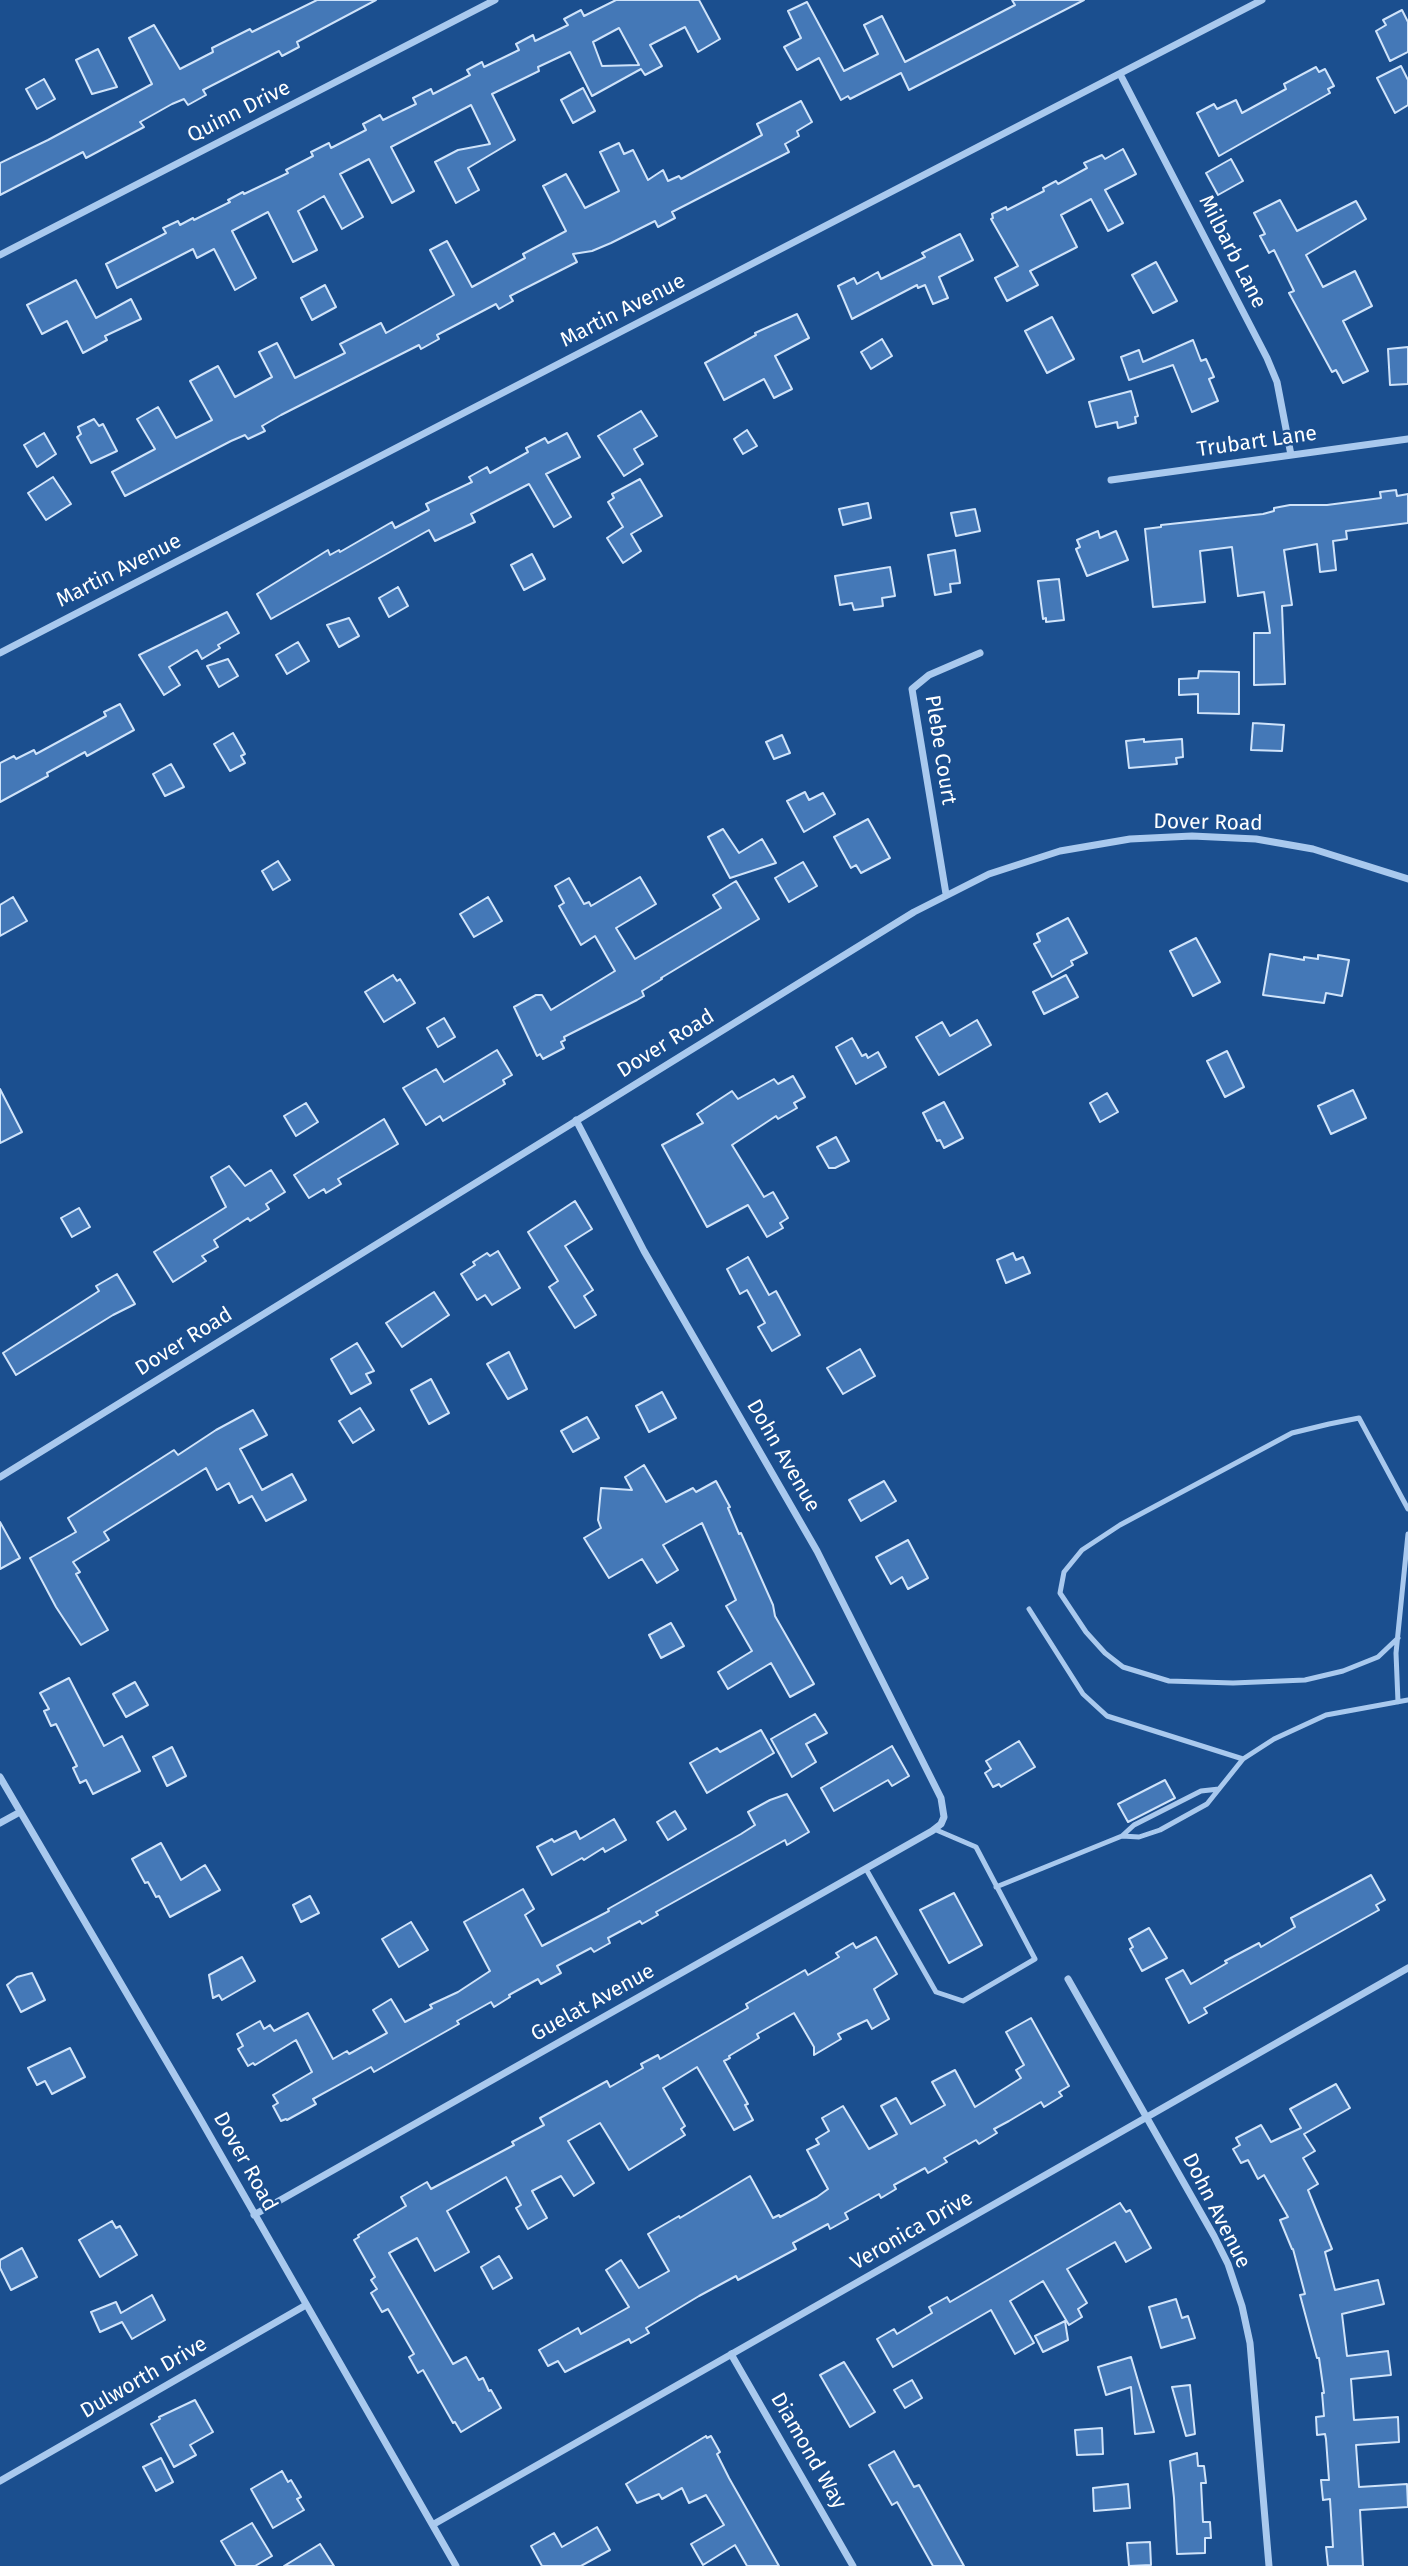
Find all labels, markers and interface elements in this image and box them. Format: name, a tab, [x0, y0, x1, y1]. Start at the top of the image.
street label: Quinn Drive	[183, 75, 295, 149]
street label: Milbarb Lane	[1193, 191, 1271, 313]
street label: Martin Avenue	[556, 269, 690, 353]
street label: Trubart Lane	[1195, 421, 1319, 463]
street label: Martin Avenue	[52, 529, 186, 613]
street label: Plebe Court	[919, 693, 961, 807]
street label: Dover Road	[1153, 809, 1263, 837]
street label: Dover Road	[613, 1004, 719, 1084]
street label: Dover Road	[131, 1302, 237, 1382]
street label: Dohn Avenue	[741, 1395, 825, 1517]
street label: Guelat Avenue	[527, 1959, 659, 2047]
street label: Dover Road	[207, 2108, 283, 2216]
street label: Dohn Avenue	[1176, 2149, 1256, 2273]
street label: Veronica Drive	[847, 2186, 977, 2276]
street label: Dulworth Drive	[76, 2332, 212, 2424]
street label: Diamond Way	[765, 2389, 851, 2513]

